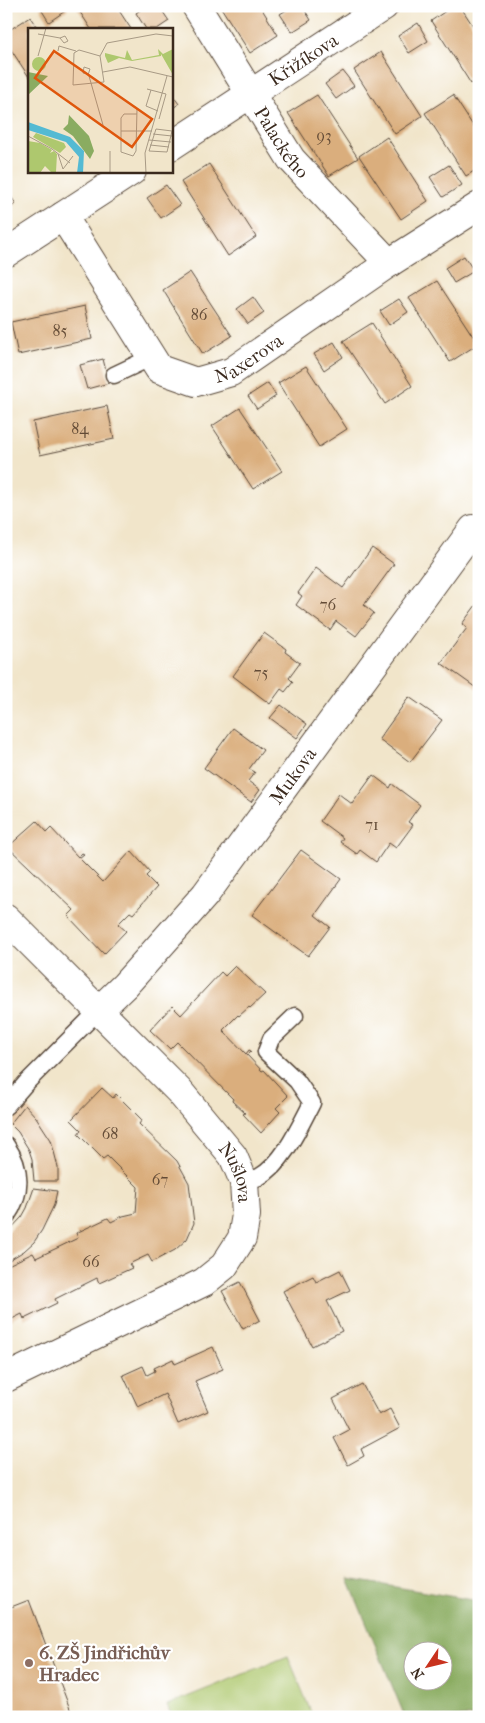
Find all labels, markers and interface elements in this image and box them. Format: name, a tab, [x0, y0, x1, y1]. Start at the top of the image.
inset map	[28, 28, 172, 172]
street label: Křižíkova	[265, 29, 343, 91]
street label: Palackého	[249, 103, 313, 183]
house number: 93	[317, 126, 331, 145]
house number: 86	[191, 305, 208, 324]
house number: 85	[53, 321, 68, 340]
street label: Naxerova	[212, 329, 288, 388]
house number: 84	[71, 419, 89, 438]
house number: 76	[320, 595, 337, 614]
house number: 75	[254, 663, 268, 682]
street label: Mukova	[265, 743, 321, 809]
house number: 71	[365, 815, 379, 834]
house number: 68	[102, 1124, 118, 1143]
street label: Nušlova	[214, 1138, 255, 1204]
house number: 67	[152, 1170, 168, 1189]
house number: 66	[82, 1252, 100, 1271]
north arrow	[402, 1640, 452, 1690]
place label: 6. ZŠ Jindřichův Hradec	[39, 1641, 171, 1686]
marker: 6. ZŠ Jindřichův Hradec	[23, 1657, 35, 1669]
text: N	[408, 1664, 428, 1682]

